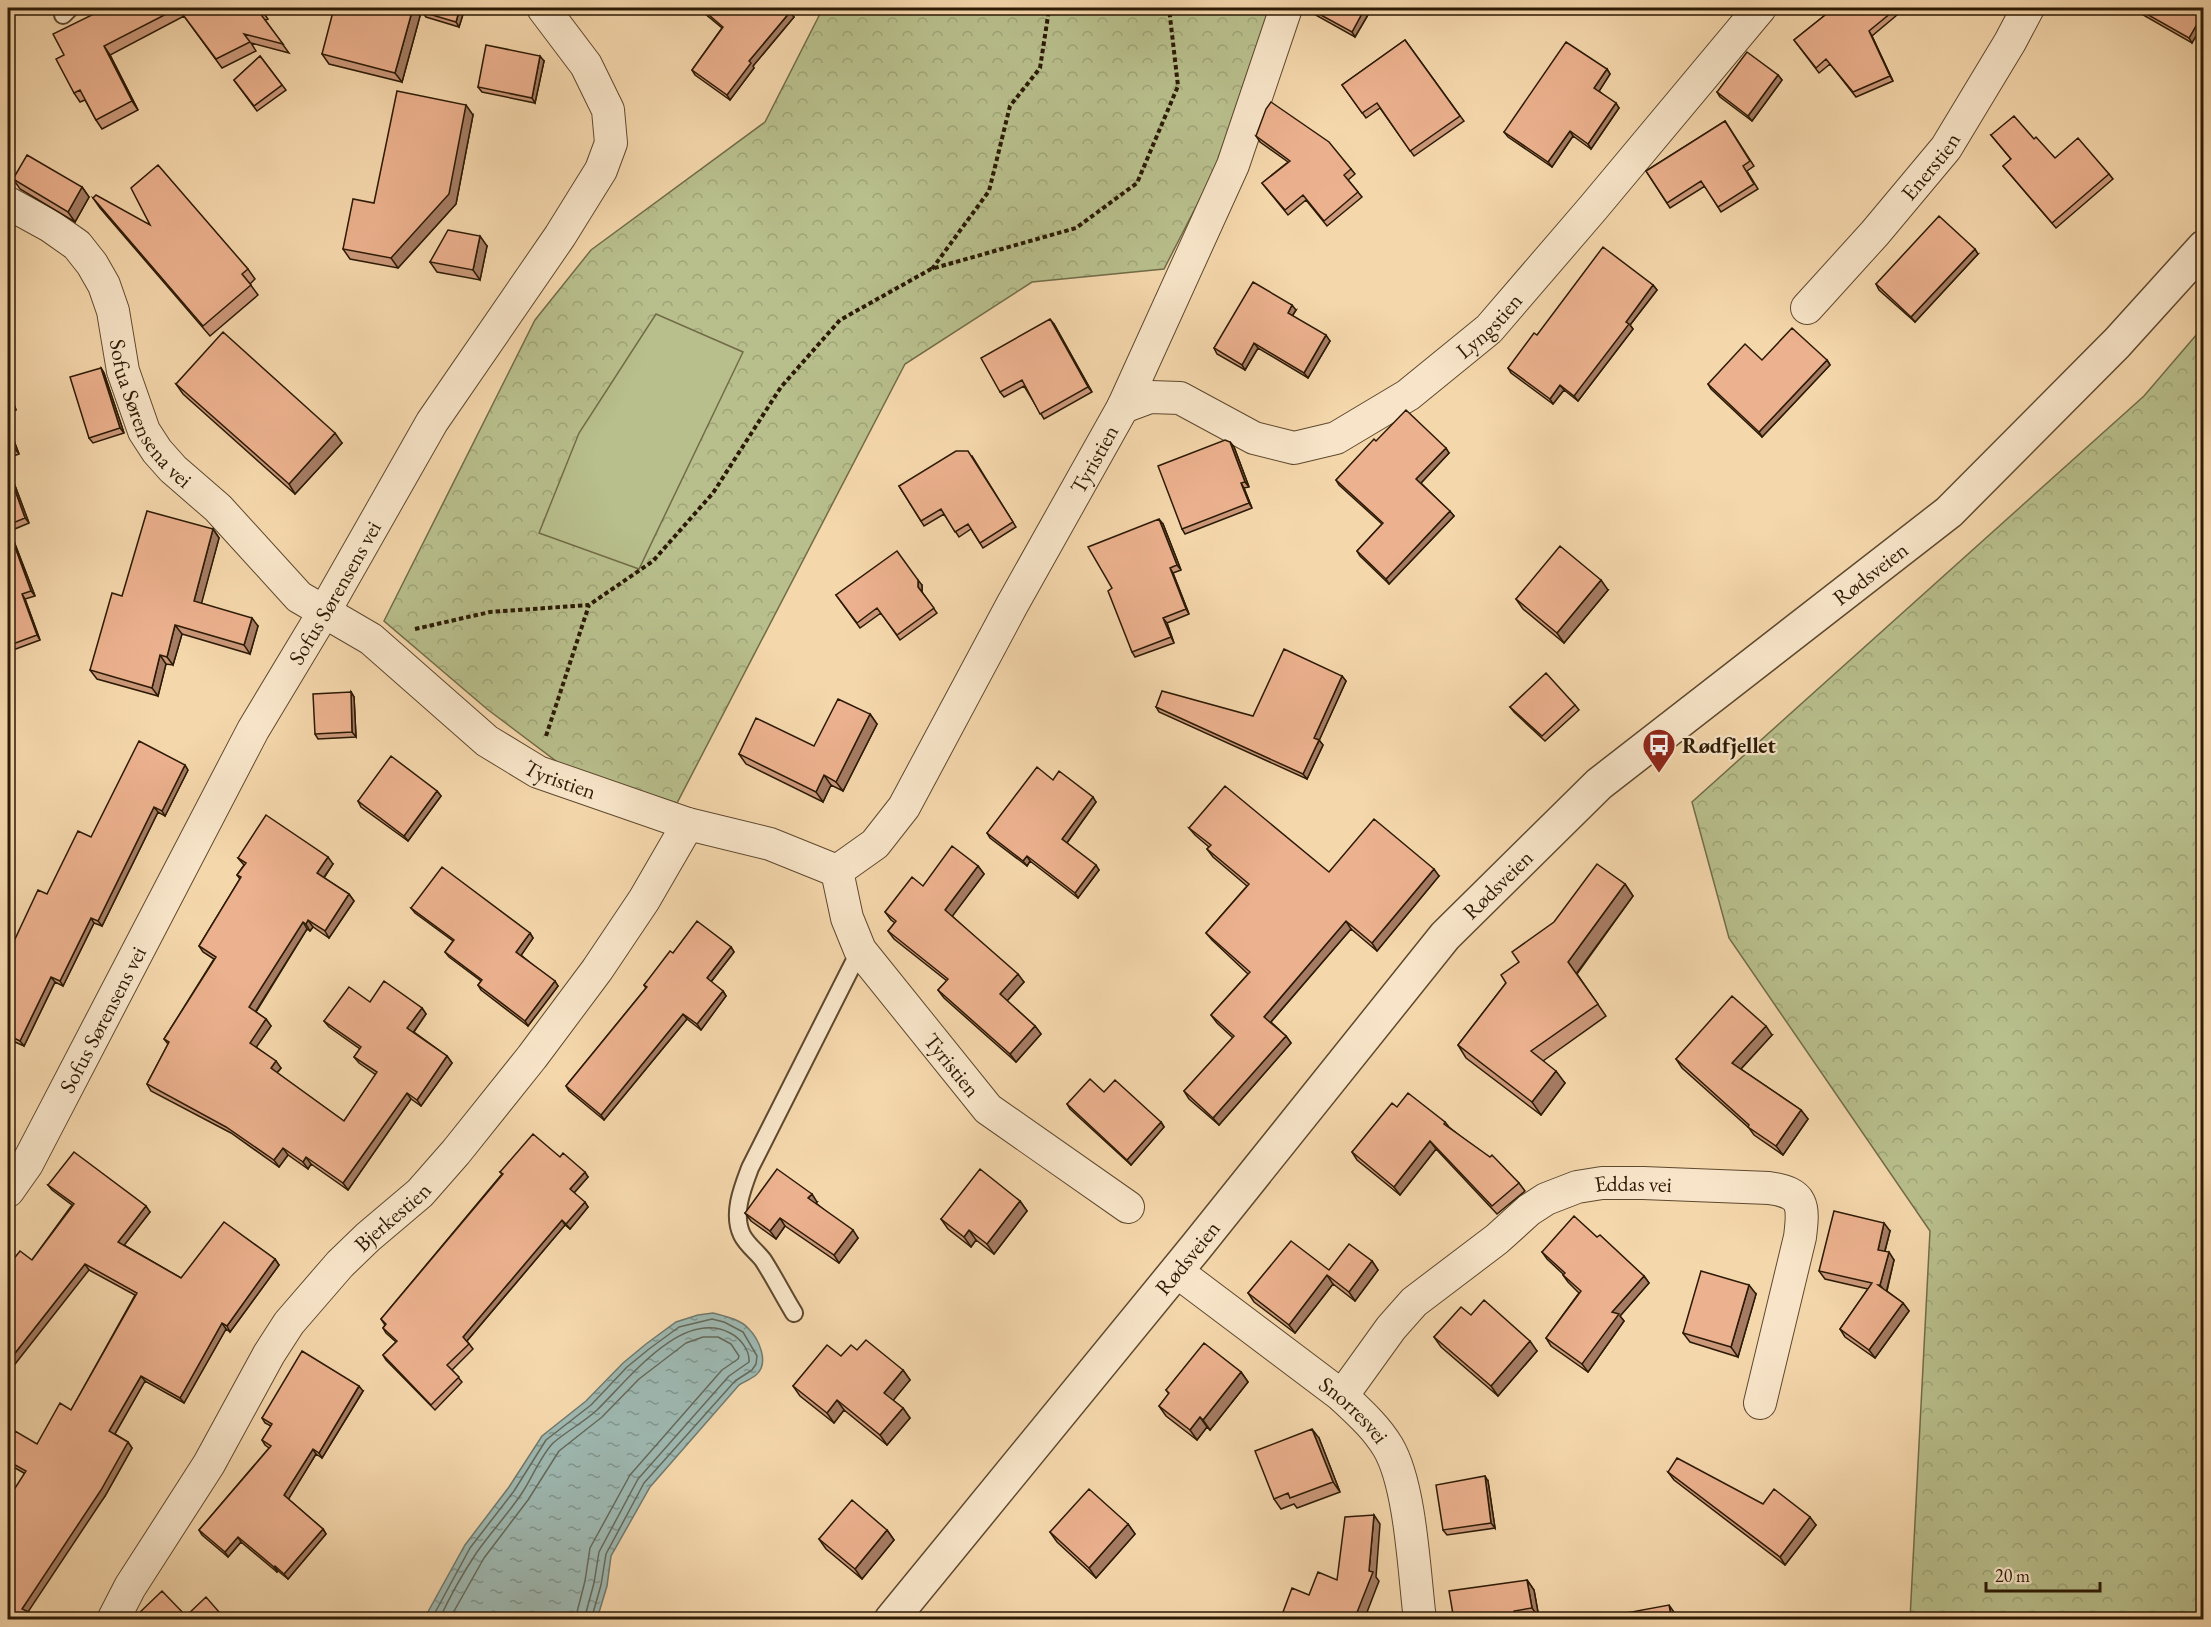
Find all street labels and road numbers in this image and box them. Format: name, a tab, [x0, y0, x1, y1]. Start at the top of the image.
street label: Enerstien	[1894, 127, 1967, 206]
street label: Lyngstien	[1450, 286, 1529, 365]
street label: Sofua Sørensena vei	[103, 337, 199, 494]
street label: Tyristien	[1063, 419, 1125, 499]
street label: Sofus Sørensens vei	[281, 515, 387, 670]
street label: Rødsveien	[1827, 535, 1914, 612]
street label: Tyristien	[519, 752, 601, 806]
street label: Rødsveien	[1456, 843, 1539, 925]
street label: Sofus Sørensens vei	[52, 941, 152, 1098]
street label: Tyristien	[918, 1027, 987, 1103]
street label: Eddas vei	[1592, 1168, 1673, 1199]
street label: Bjerkestien	[347, 1176, 438, 1258]
street label: Rødsveien	[1148, 1214, 1226, 1301]
street label: Snorresvei	[1313, 1369, 1396, 1449]

